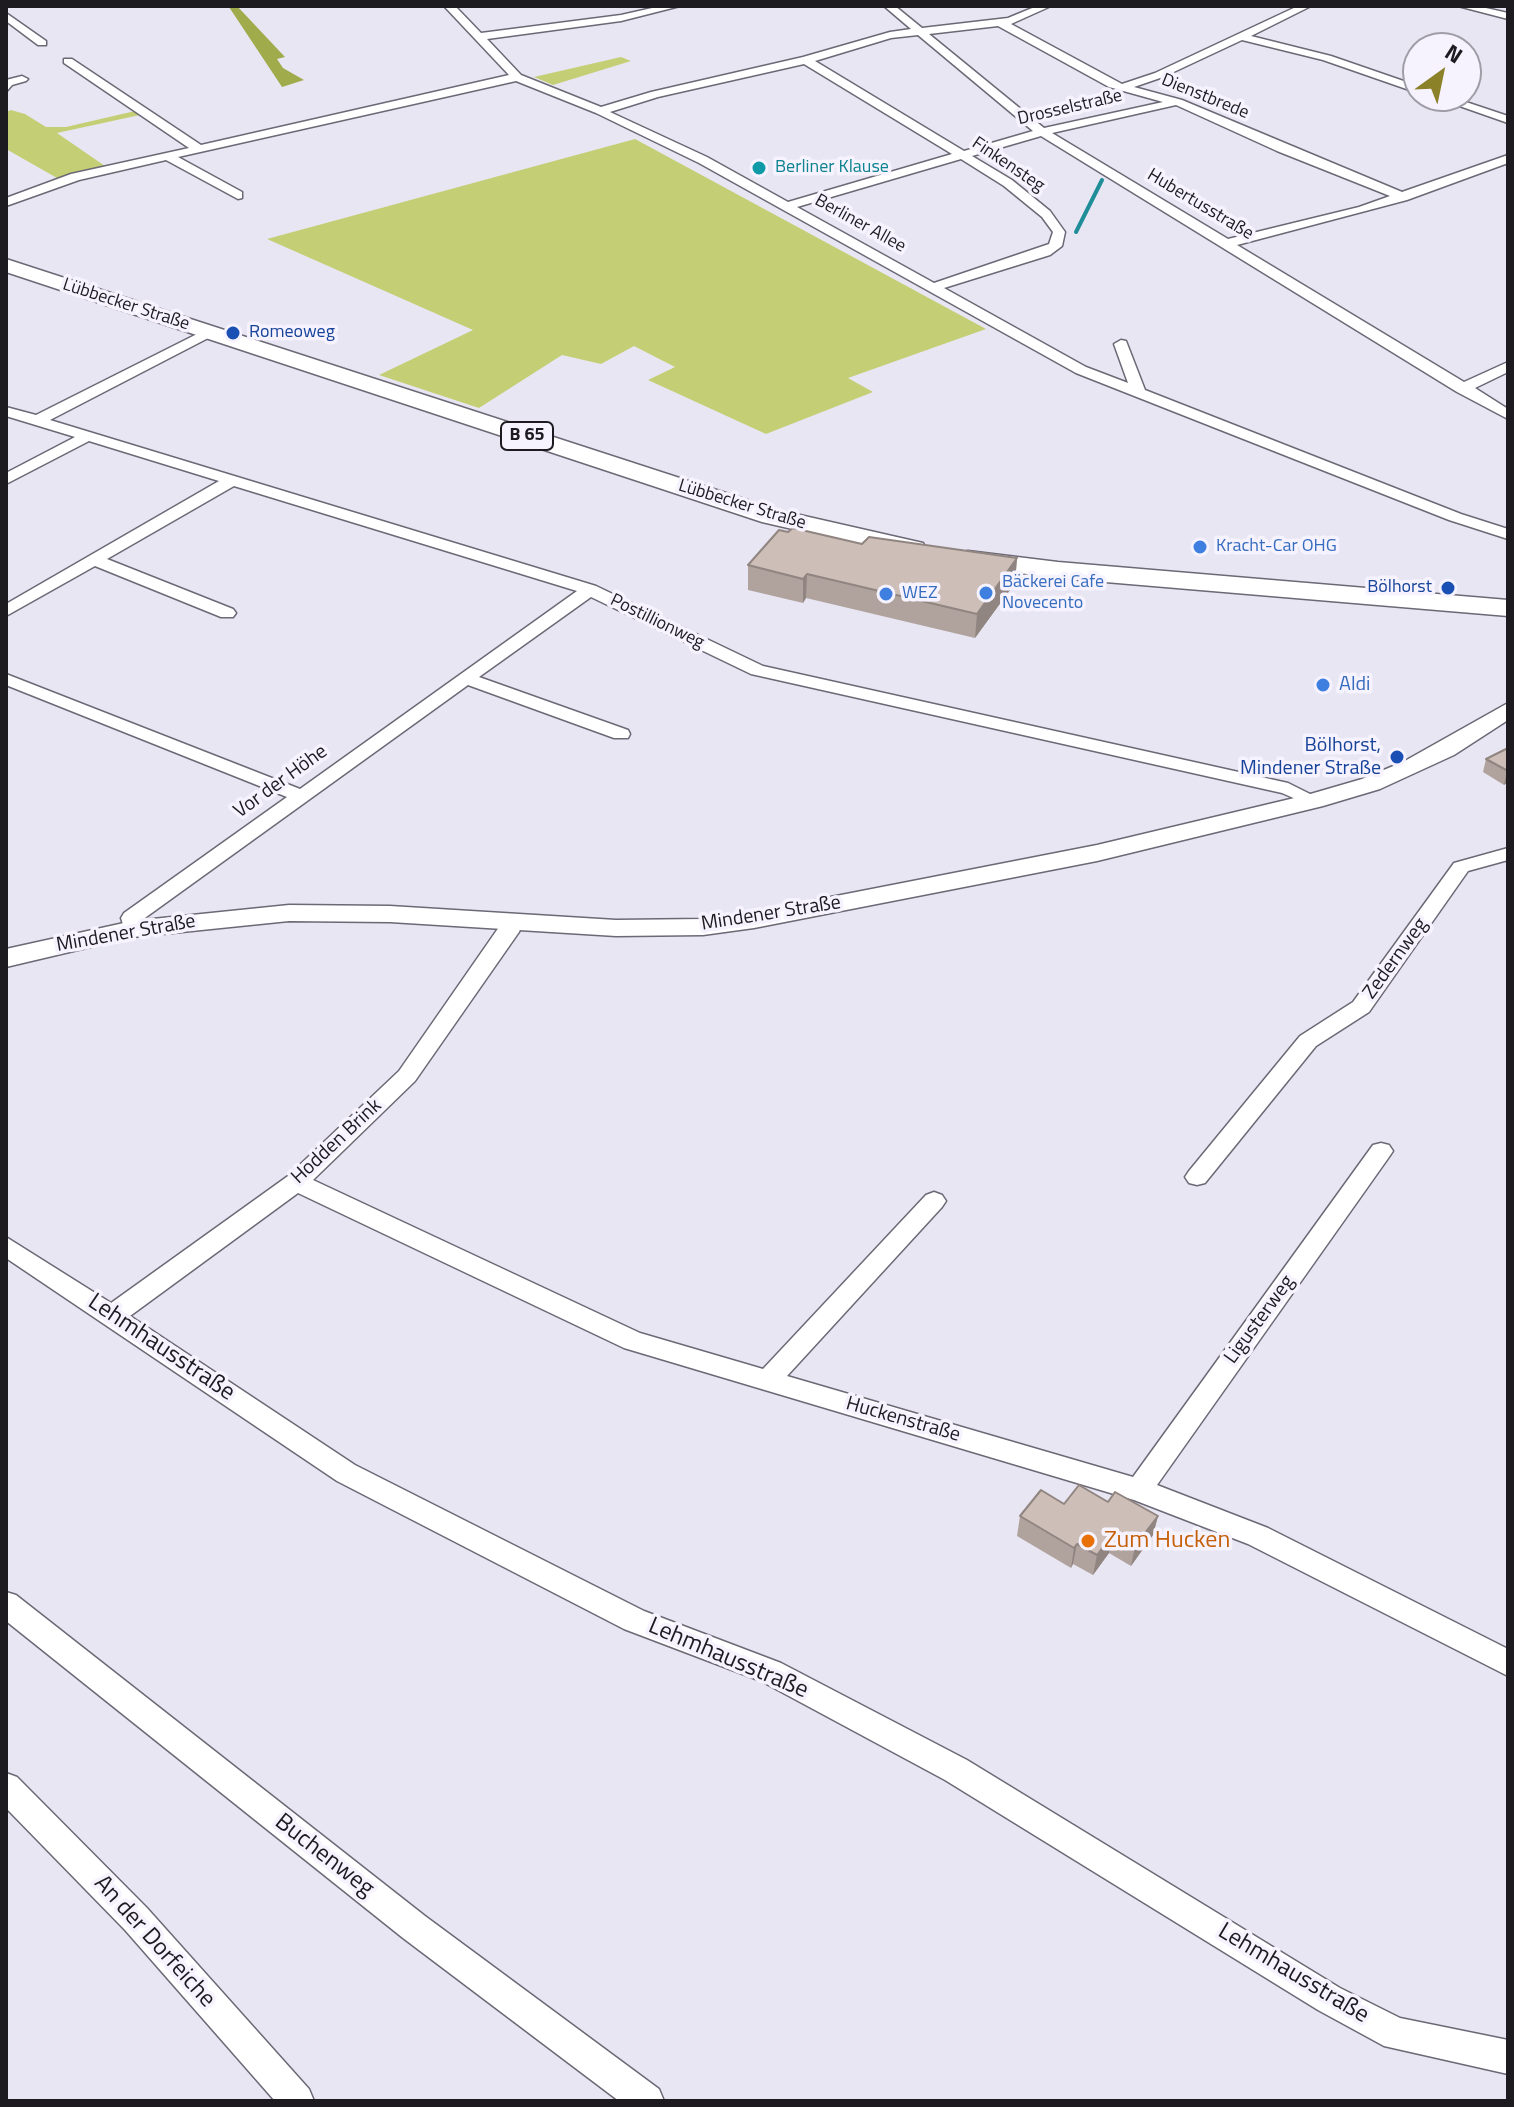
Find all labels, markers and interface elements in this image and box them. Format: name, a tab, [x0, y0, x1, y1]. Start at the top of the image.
north arrow	[1402, 32, 1482, 112]
text: N	[1438, 35, 1470, 72]
street label: Dienstbrede	[1158, 70, 1252, 124]
street label: Drosselstraße	[1016, 85, 1124, 131]
street label: Finkensteg	[967, 133, 1049, 197]
place label: Berliner Klause	[775, 157, 889, 179]
marker: Berliner Klause	[750, 159, 768, 177]
street label: Hubertusstraße	[1143, 165, 1257, 245]
street label: Berliner Allee	[811, 190, 909, 258]
street label: Lübbecker Straße	[60, 274, 192, 336]
place label: Romeoweg	[249, 322, 335, 344]
marker: Romeoweg	[224, 324, 242, 342]
road number: B 65	[501, 422, 553, 450]
street label: Lübbecker Straße	[676, 475, 808, 535]
place label: Kracht-Car OHG	[1216, 536, 1337, 558]
marker: Kracht-Car OHG	[1191, 538, 1209, 556]
place label: Bäckerei Cafe Novecento	[1002, 572, 1104, 614]
place label: Bölhorst	[1367, 577, 1432, 599]
marker: Bölhorst	[1439, 579, 1457, 597]
place label: WEZ	[902, 583, 938, 605]
marker: Bäckerei Cafe Novecento	[977, 584, 995, 602]
marker: WEZ	[877, 585, 895, 603]
street label: Postillionweg	[606, 590, 708, 654]
place label: Aldi	[1339, 673, 1370, 697]
marker: Aldi	[1314, 676, 1332, 694]
place label: Bölhorst, Mindener Straße	[1240, 734, 1381, 781]
street label: Vor der Höhe	[230, 740, 332, 824]
marker: Bölhorst, Mindener Straße	[1388, 748, 1406, 766]
street label: Mindener Straße	[700, 891, 842, 937]
street label: Mindener Straße	[55, 910, 197, 958]
street label: Zedernweg	[1359, 914, 1433, 1004]
street label: Hodden Brink	[287, 1094, 387, 1190]
street label: Ligusterweg	[1220, 1271, 1300, 1369]
street label: Lehmhausstraße	[82, 1288, 240, 1408]
street label: Huckenstraße	[843, 1392, 963, 1448]
place label: Zum Hucken	[1104, 1527, 1230, 1555]
marker: Zum Hucken	[1079, 1532, 1097, 1550]
street label: Lehmhausstraße	[644, 1612, 812, 1706]
street label: Buchenweg	[268, 1808, 380, 1904]
street label: An der Dorfeiche	[87, 1870, 221, 2014]
street label: Lehmhausstraße	[1212, 1918, 1374, 2030]

